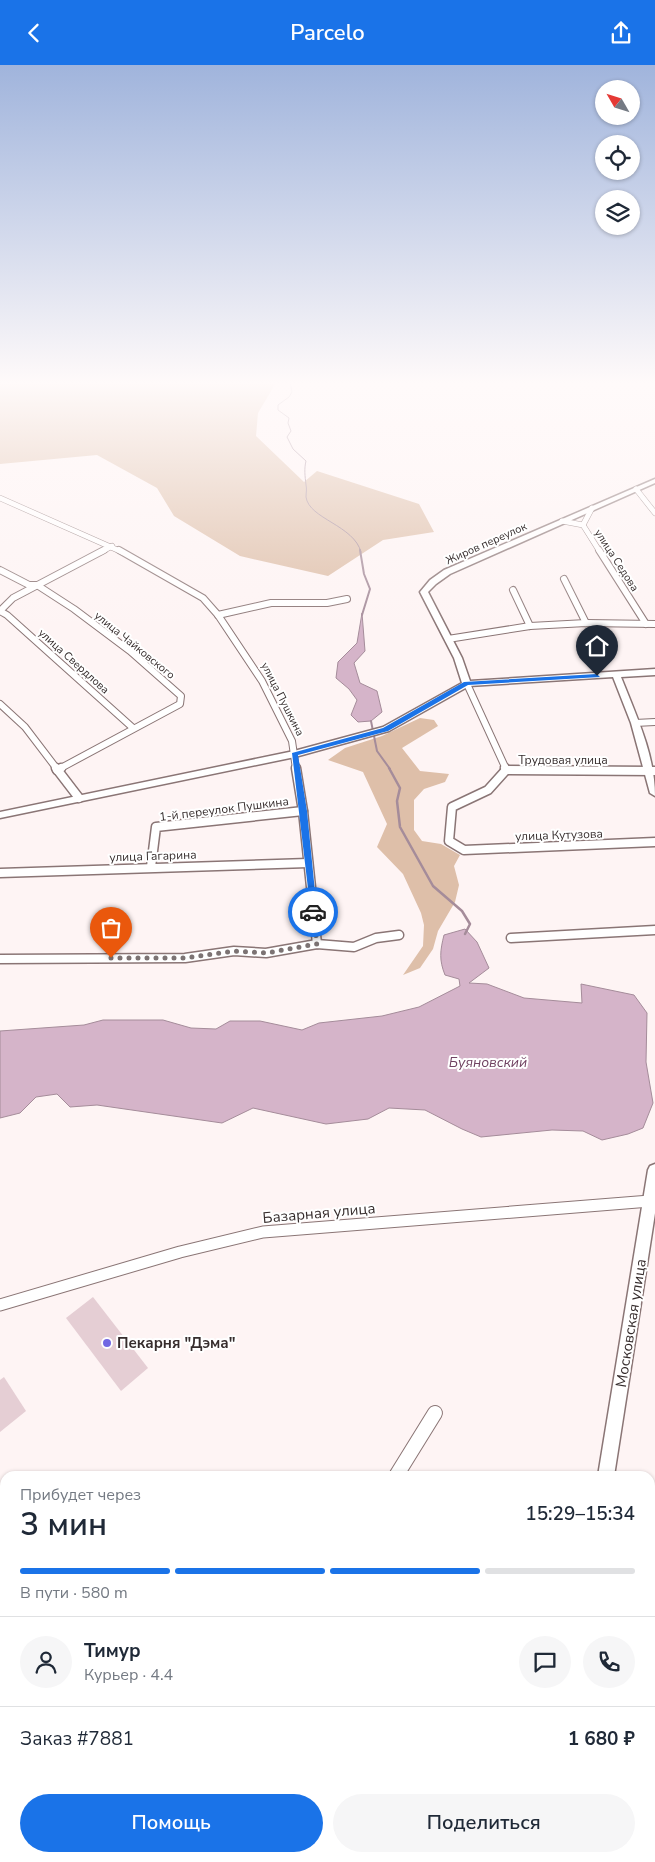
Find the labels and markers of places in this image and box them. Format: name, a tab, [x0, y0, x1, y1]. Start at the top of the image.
pin	[576, 625, 618, 676]
pin	[90, 907, 132, 958]
place label: Пекарня "Дэма"	[117, 1333, 235, 1353]
marker: Пекарня "Дэма"	[101, 1337, 113, 1349]

